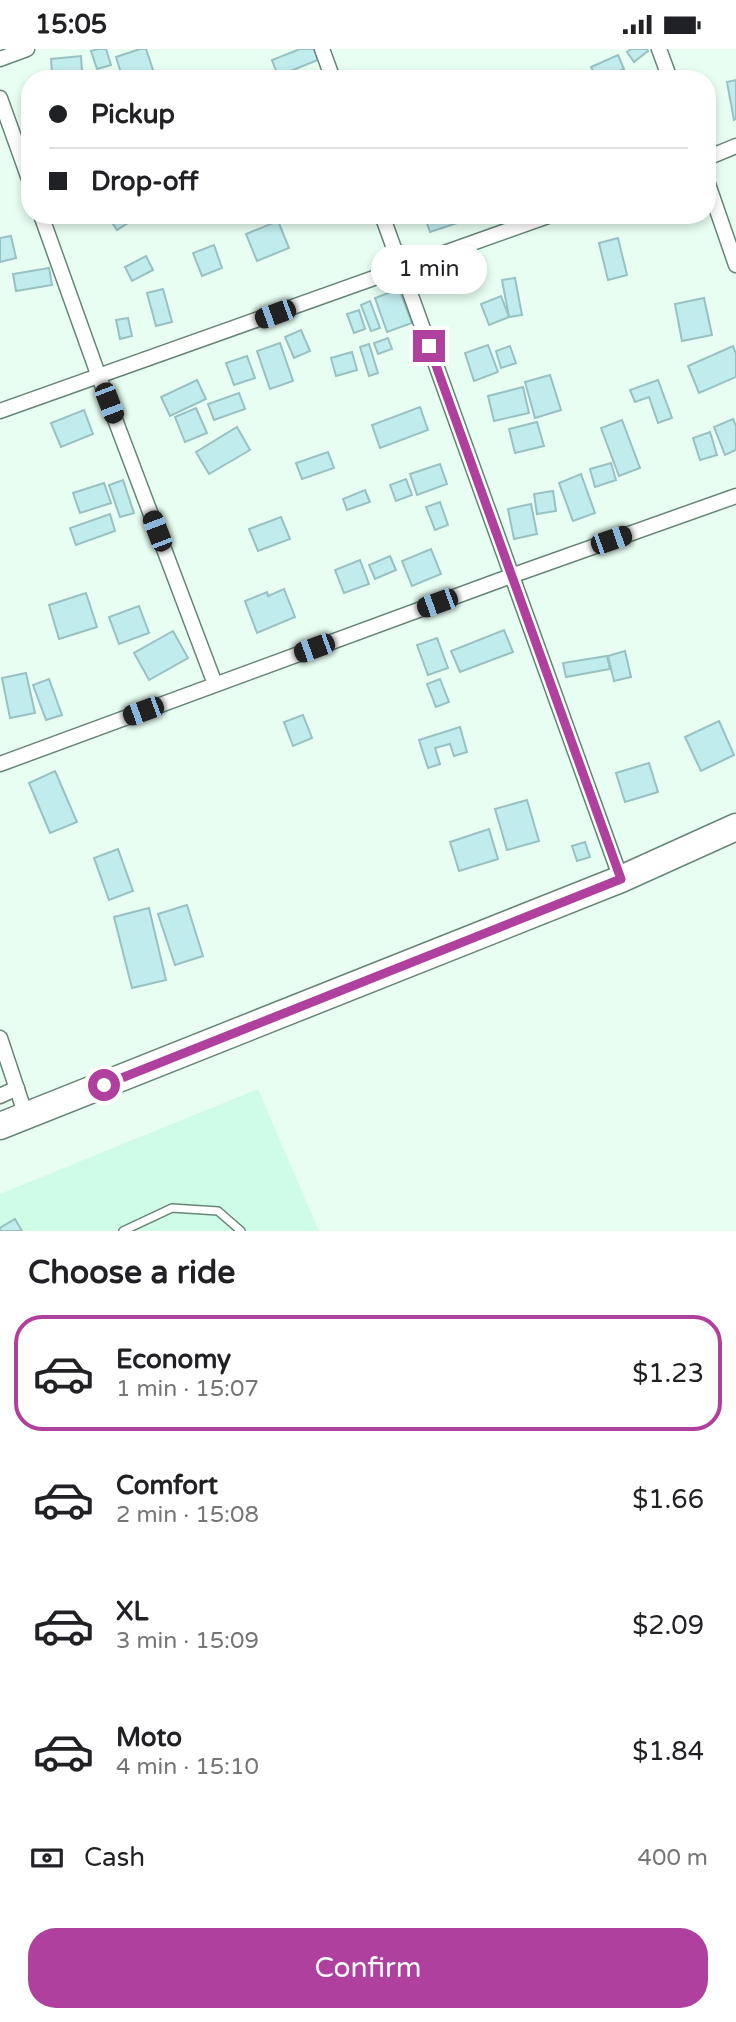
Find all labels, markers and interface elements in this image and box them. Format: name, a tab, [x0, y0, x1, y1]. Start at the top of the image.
text: 15:05	[35, 9, 107, 40]
text: Pickup	[91, 99, 175, 130]
text: Drop-off	[91, 166, 198, 197]
callout: 1 min	[371, 245, 487, 293]
text: 1 min	[398, 255, 460, 283]
car	[252, 297, 299, 331]
route end	[413, 330, 445, 362]
car	[92, 380, 127, 426]
car	[140, 508, 175, 554]
car	[588, 523, 635, 557]
car	[414, 586, 461, 620]
car	[291, 631, 338, 665]
car	[120, 694, 167, 728]
route start	[88, 1069, 120, 1101]
text: Choose a ride	[28, 1254, 235, 1292]
icon: car	[32, 1342, 95, 1405]
text: Economy	[116, 1344, 231, 1375]
text: $1.23	[632, 1358, 704, 1389]
text: 1 min · 15:07	[116, 1375, 259, 1403]
icon: car	[32, 1468, 95, 1531]
text: Comfort	[116, 1470, 218, 1501]
text: $1.66	[632, 1484, 704, 1515]
text: 2 min · 15:08	[116, 1501, 259, 1529]
icon: car	[32, 1594, 95, 1657]
text: XL	[116, 1596, 148, 1627]
text: $2.09	[632, 1610, 704, 1641]
text: 3 min · 15:09	[116, 1627, 259, 1655]
icon: car	[32, 1720, 95, 1783]
text: Moto	[116, 1722, 182, 1753]
text: $1.84	[632, 1736, 704, 1767]
text: 4 min · 15:10	[116, 1753, 259, 1781]
icon: cash	[28, 1839, 66, 1877]
text: Cash	[84, 1842, 145, 1873]
text: 400 m	[638, 1844, 708, 1872]
button: Confirm	[28, 1928, 708, 2008]

